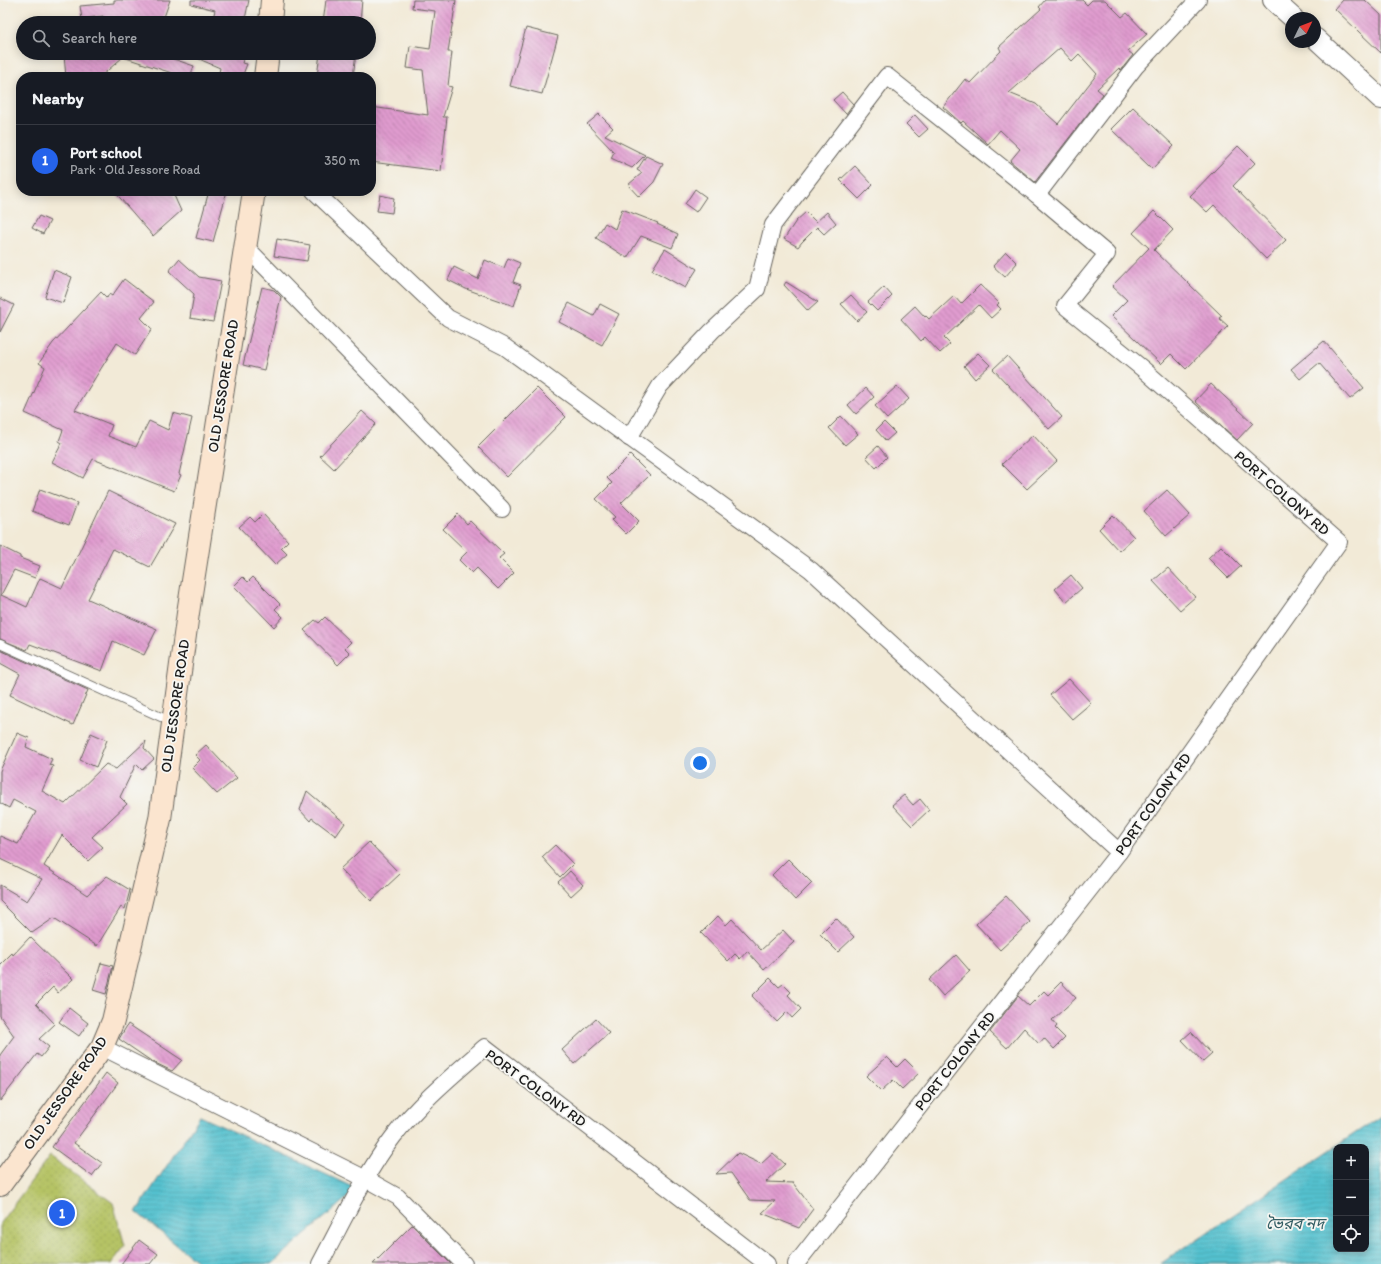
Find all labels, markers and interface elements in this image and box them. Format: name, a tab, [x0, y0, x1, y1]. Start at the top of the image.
north arrow	[1285, 12, 1321, 48]
search box	[16, 16, 376, 60]
icon: search	[30, 27, 52, 49]
text: Search here	[62, 29, 137, 47]
text: Nearby	[32, 88, 84, 108]
text: Port school	[70, 144, 142, 162]
text: 1	[42, 153, 48, 168]
text: 350 m	[324, 153, 360, 168]
text: Park · Old Jessore Road	[70, 162, 200, 177]
street label: OLD JESSORE ROAD	[204, 318, 242, 454]
street label: PORT COLONY RD	[1231, 447, 1333, 539]
street label: OLD JESSORE ROAD	[157, 638, 193, 774]
street label: PORT COLONY RD	[1111, 749, 1195, 859]
your location	[690, 753, 710, 773]
street label: PORT COLONY RD	[911, 1008, 999, 1114]
street label: OLD JESSORE ROAD	[19, 1033, 111, 1153]
street label: PORT COLONY RD	[482, 1045, 590, 1131]
map controls	[1333, 1144, 1369, 1252]
button: +	[1333, 1144, 1369, 1180]
button: −	[1333, 1180, 1369, 1216]
pin: 1	[49, 1198, 75, 1228]
water label: ভৈরব নদ	[1266, 1214, 1327, 1233]
button: locate	[1333, 1216, 1369, 1252]

